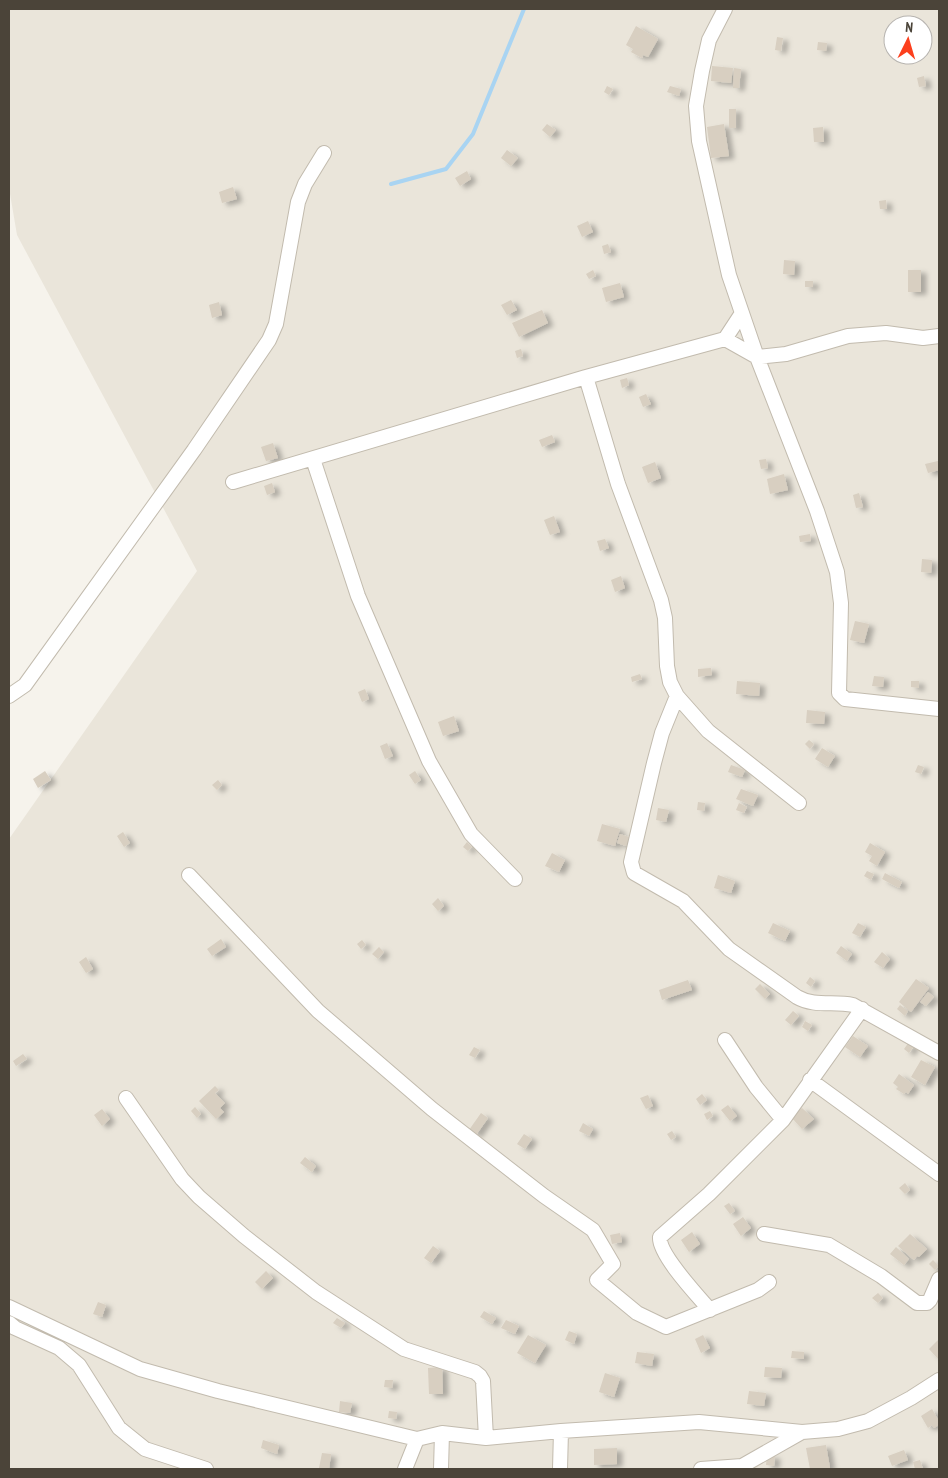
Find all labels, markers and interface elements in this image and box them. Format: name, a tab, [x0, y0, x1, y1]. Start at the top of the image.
north arrow	[883, 15, 933, 65]
text: N	[905, 18, 914, 36]

